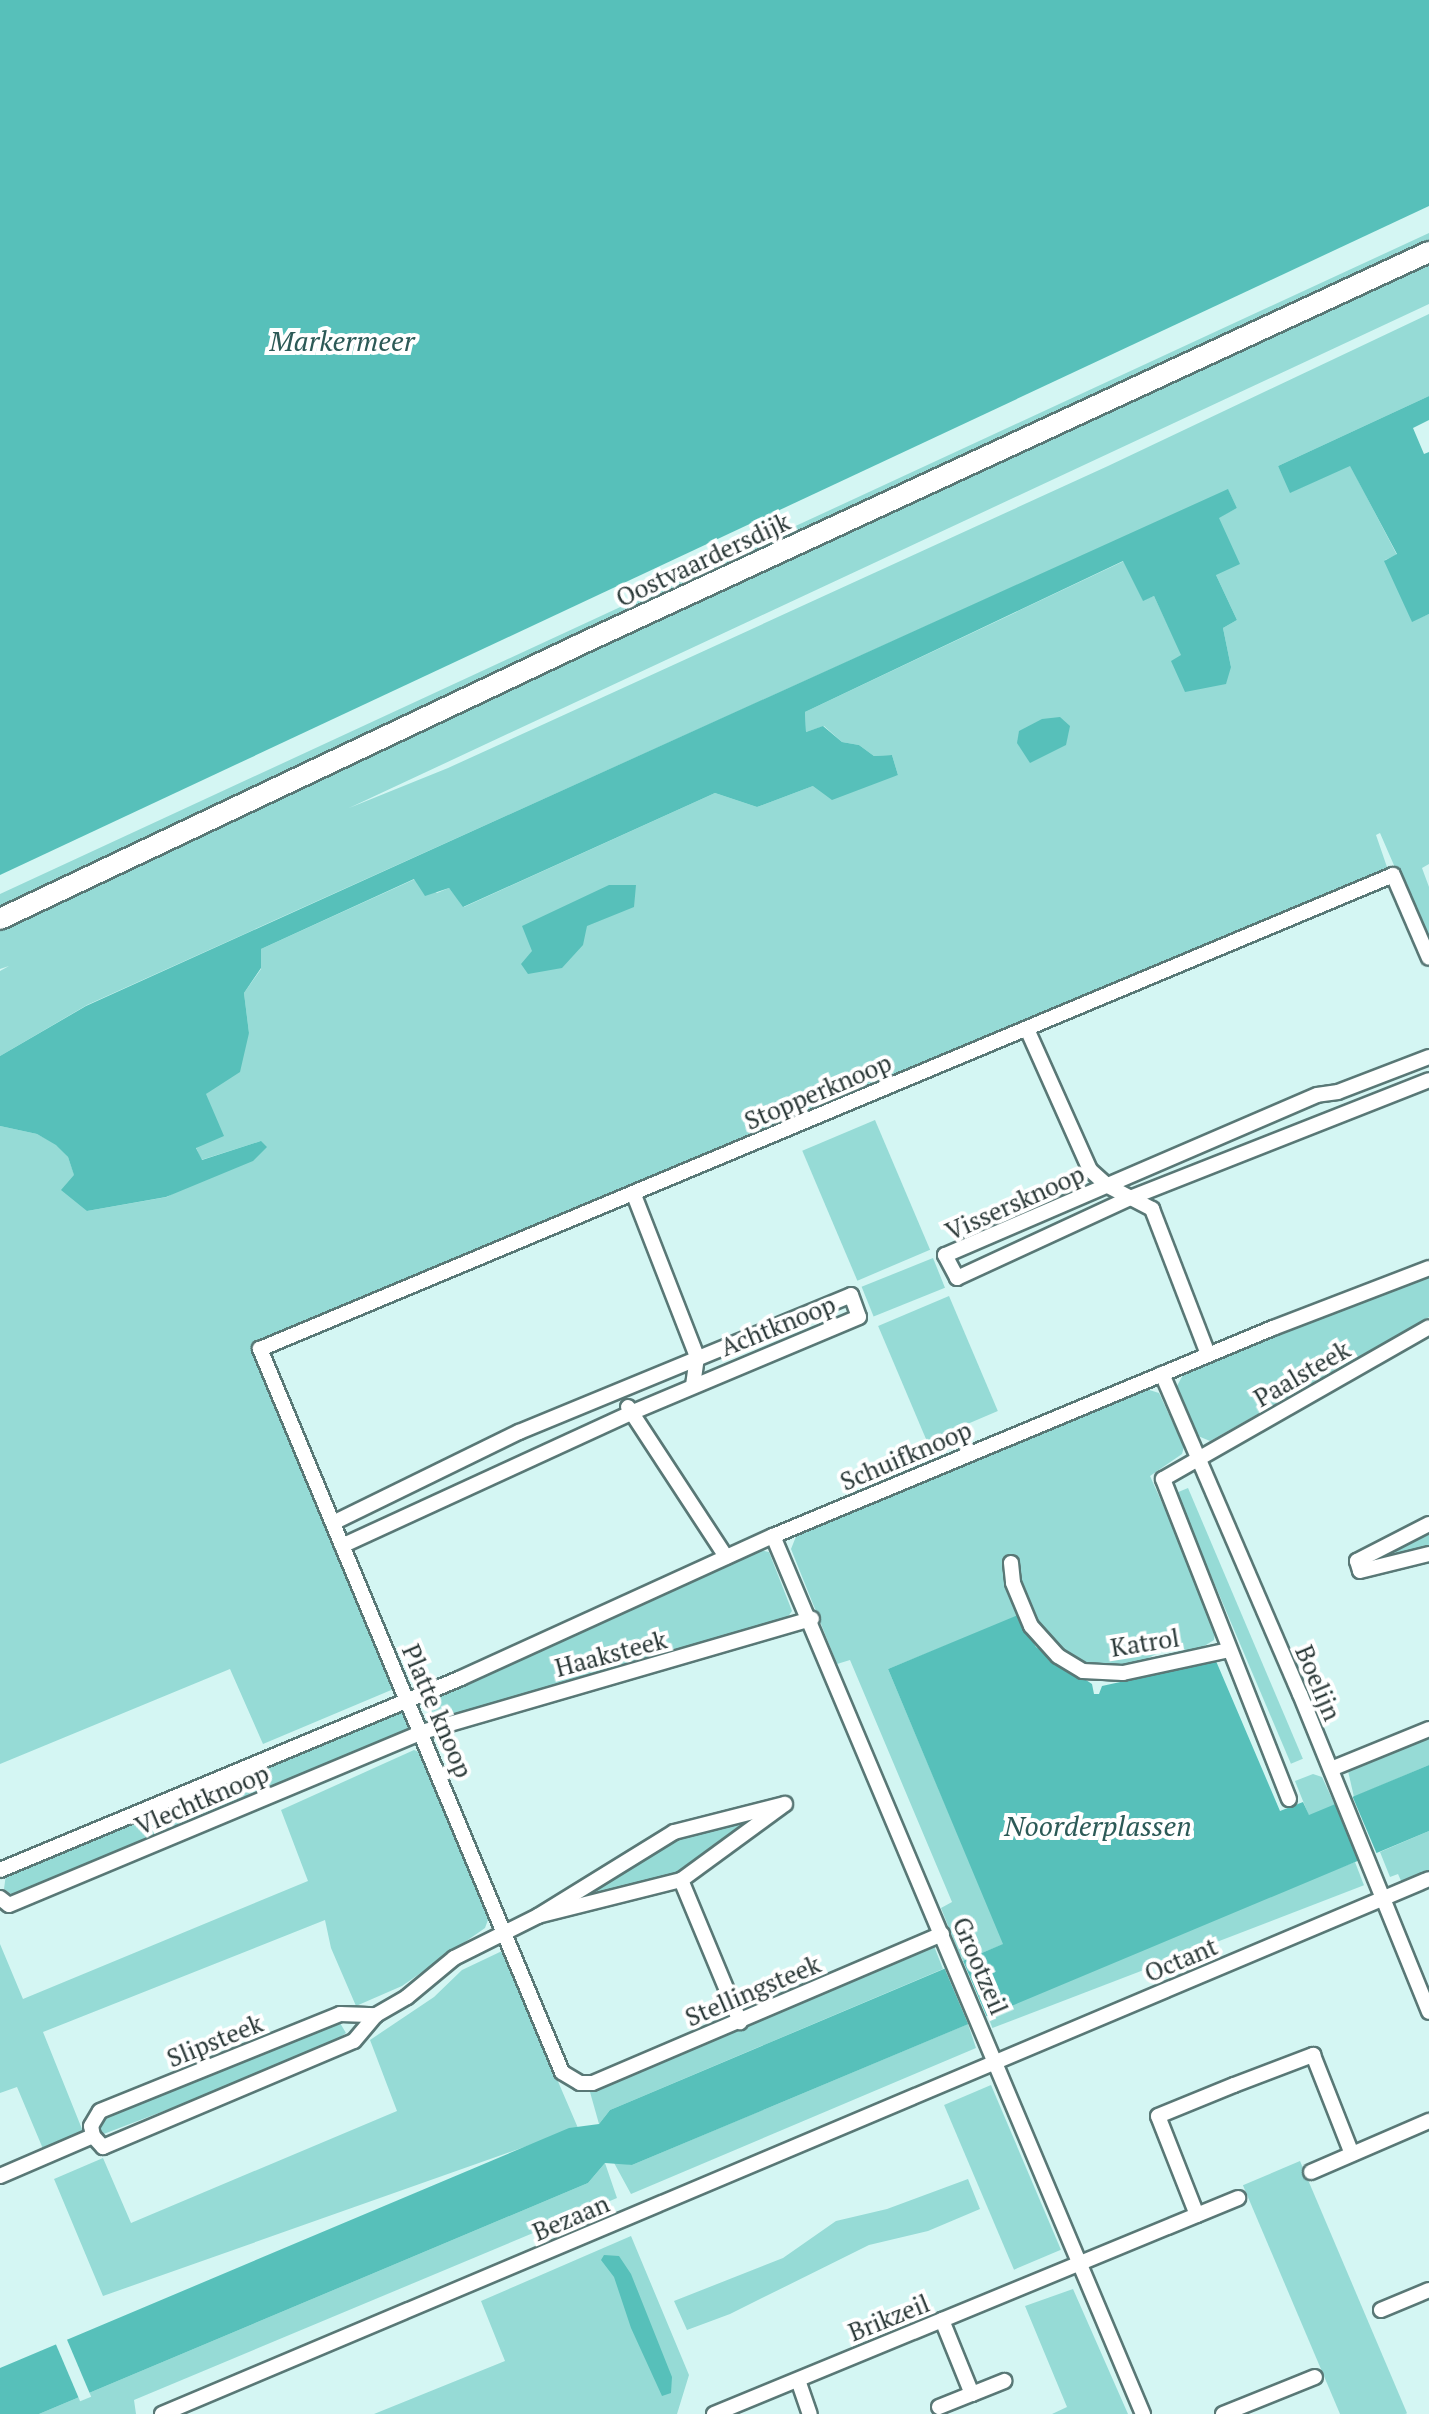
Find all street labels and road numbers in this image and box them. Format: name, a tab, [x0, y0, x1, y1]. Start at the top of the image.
street label: Oostvaardersdijk	[611, 507, 795, 613]
street label: Stopperknoop	[740, 1048, 896, 1136]
street label: Vissersknoop	[941, 1159, 1089, 1247]
street label: Achtknoop	[716, 1289, 840, 1363]
street label: Paalsteek	[1249, 1335, 1355, 1413]
street label: Schuifknoop	[836, 1415, 976, 1497]
street label: Katrol	[1109, 1623, 1181, 1663]
street label: Haaksteek	[552, 1625, 670, 1683]
street label: Platte knoop	[395, 1640, 479, 1782]
street label: Boelijn	[1289, 1641, 1347, 1725]
street label: Vlechtknoop	[131, 1758, 273, 1842]
street label: Grootzeil	[946, 1913, 1014, 2019]
street label: Octant	[1140, 1931, 1222, 1989]
street label: Stellingsteek	[681, 1949, 825, 2033]
street label: Slipsteek	[163, 2008, 267, 2074]
street label: Bezaan	[528, 2189, 614, 2247]
street label: Brikzeil	[844, 2288, 934, 2348]

